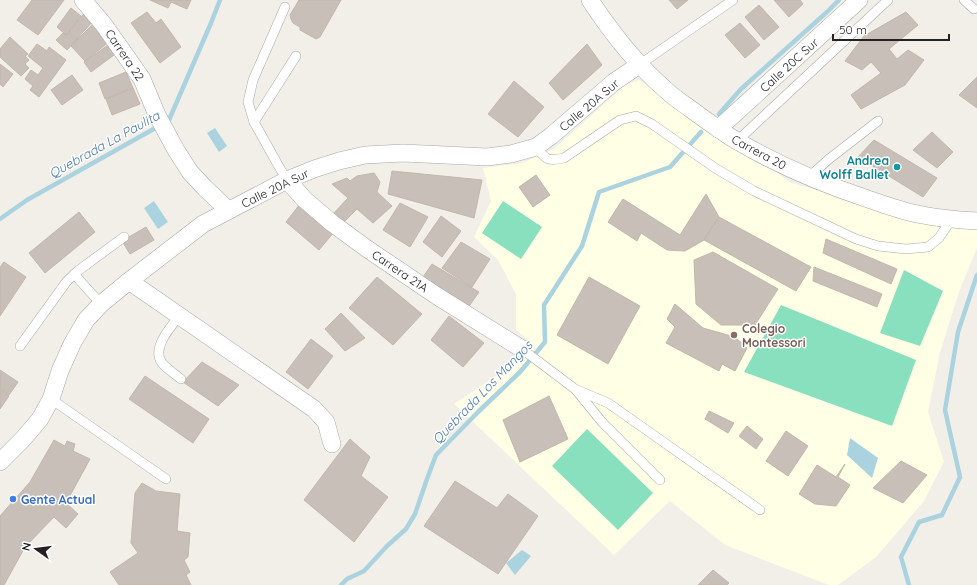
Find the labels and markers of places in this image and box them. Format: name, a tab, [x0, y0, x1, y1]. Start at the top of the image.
place label: Andrea Wolff Ballet	[820, 153, 889, 182]
marker: Andrea Wolff Ballet	[892, 162, 902, 172]
place label: Colegio Montessori	[742, 321, 806, 350]
marker: Colegio Montessori	[729, 330, 739, 340]
place label: Gente Actual	[21, 492, 96, 507]
marker: Gente Actual	[8, 494, 18, 504]

